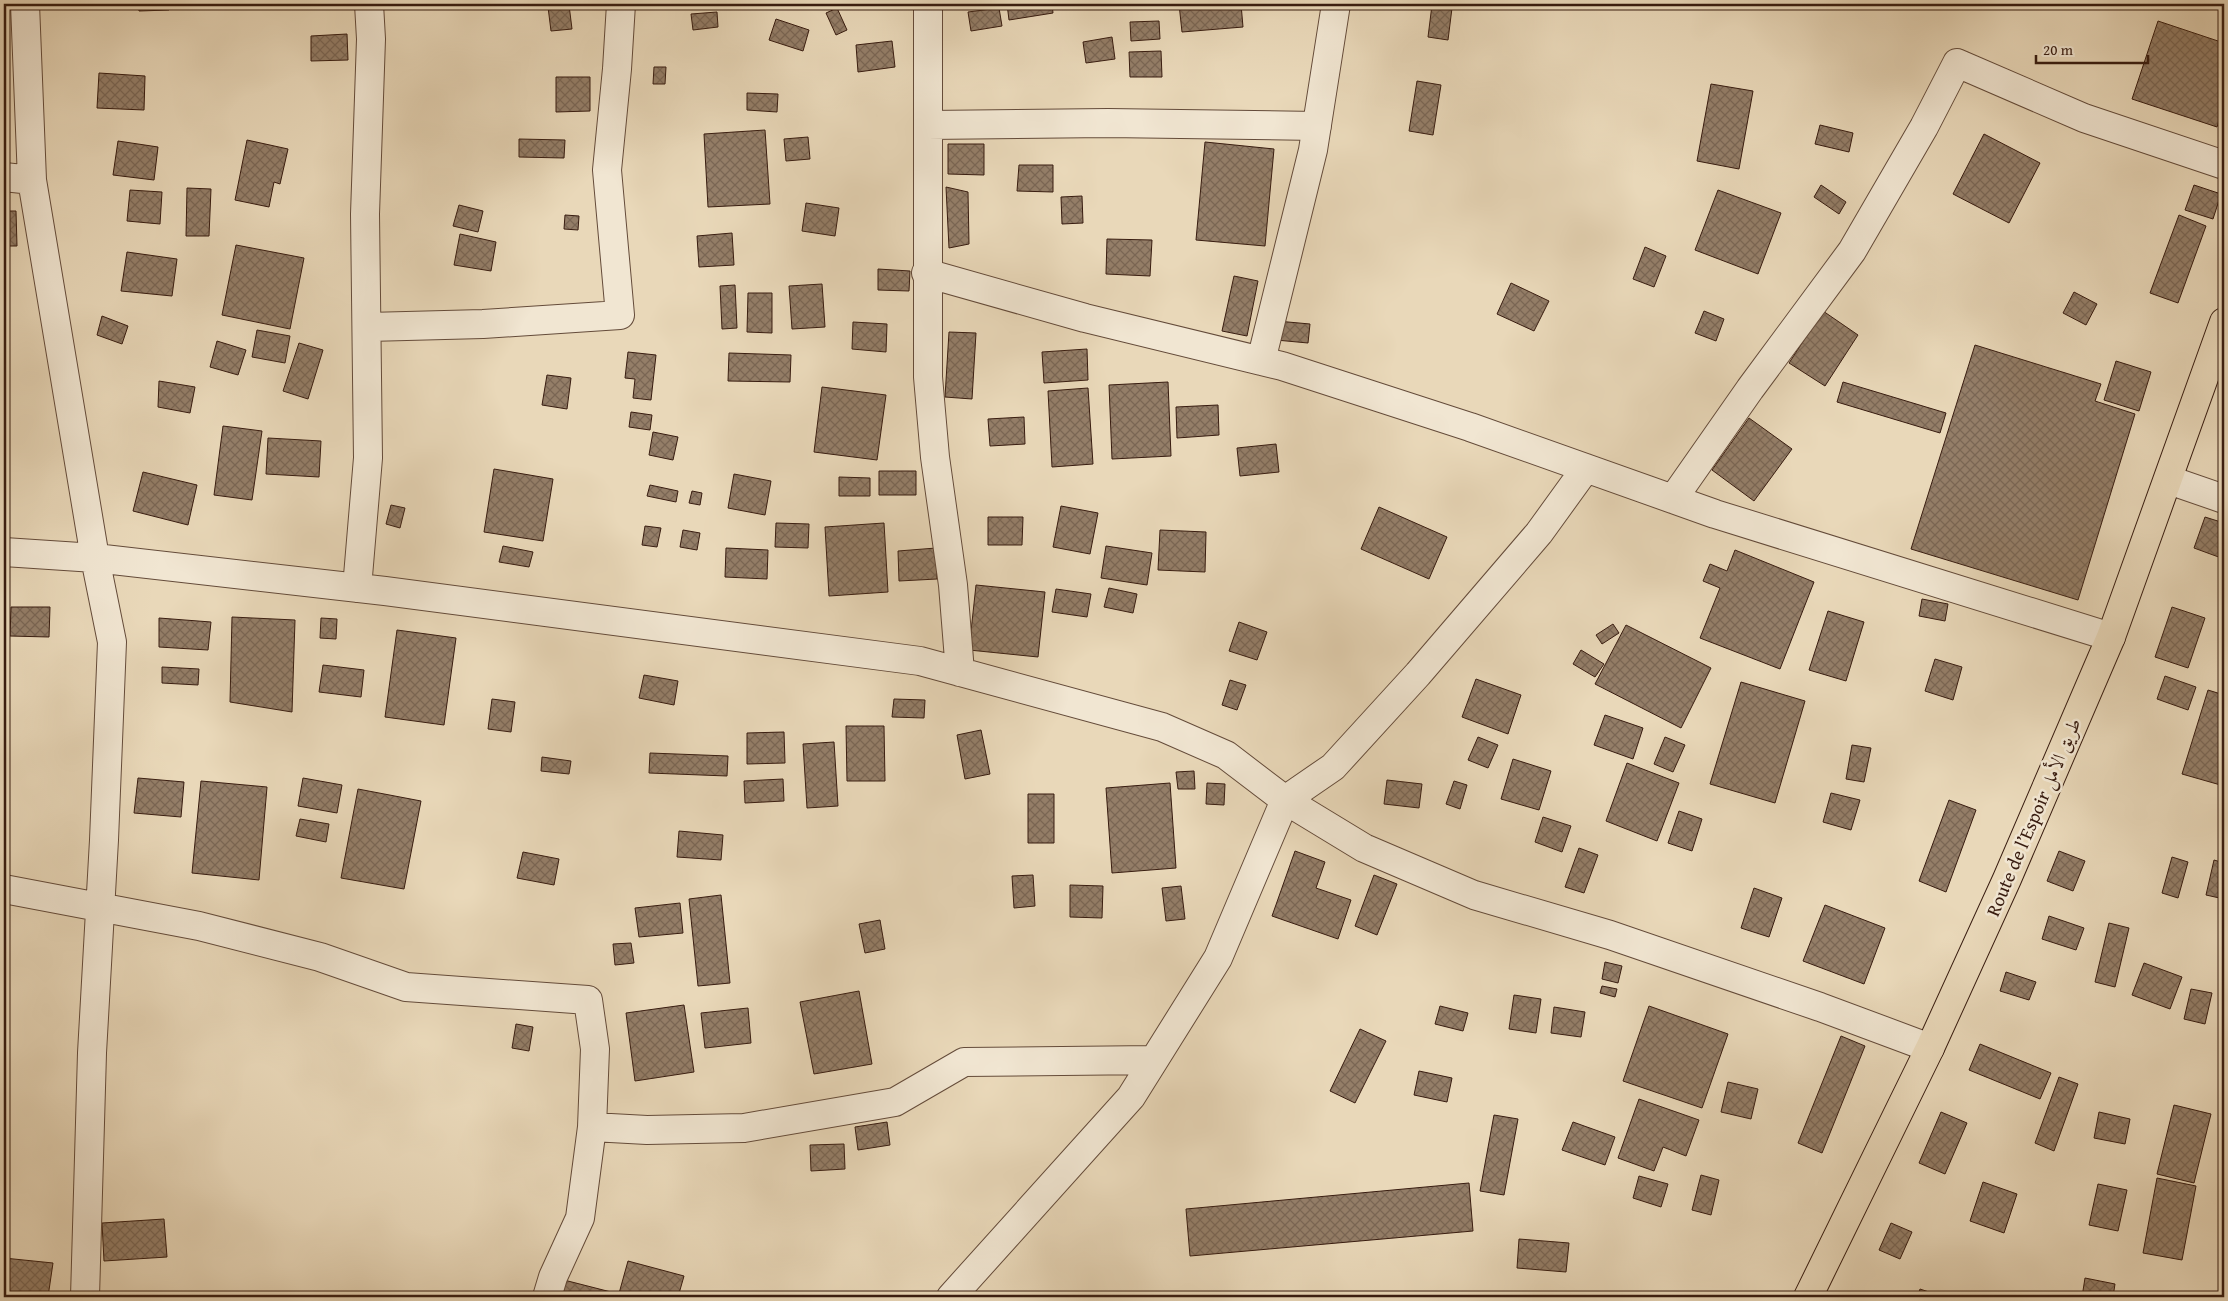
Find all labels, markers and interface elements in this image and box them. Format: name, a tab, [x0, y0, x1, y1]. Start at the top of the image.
scale bar	[2036, 32, 2148, 64]
text: 20 m	[2043, 39, 2074, 60]
street label: Route de l’Espoir طريق الأمل	[1978, 713, 2088, 921]

